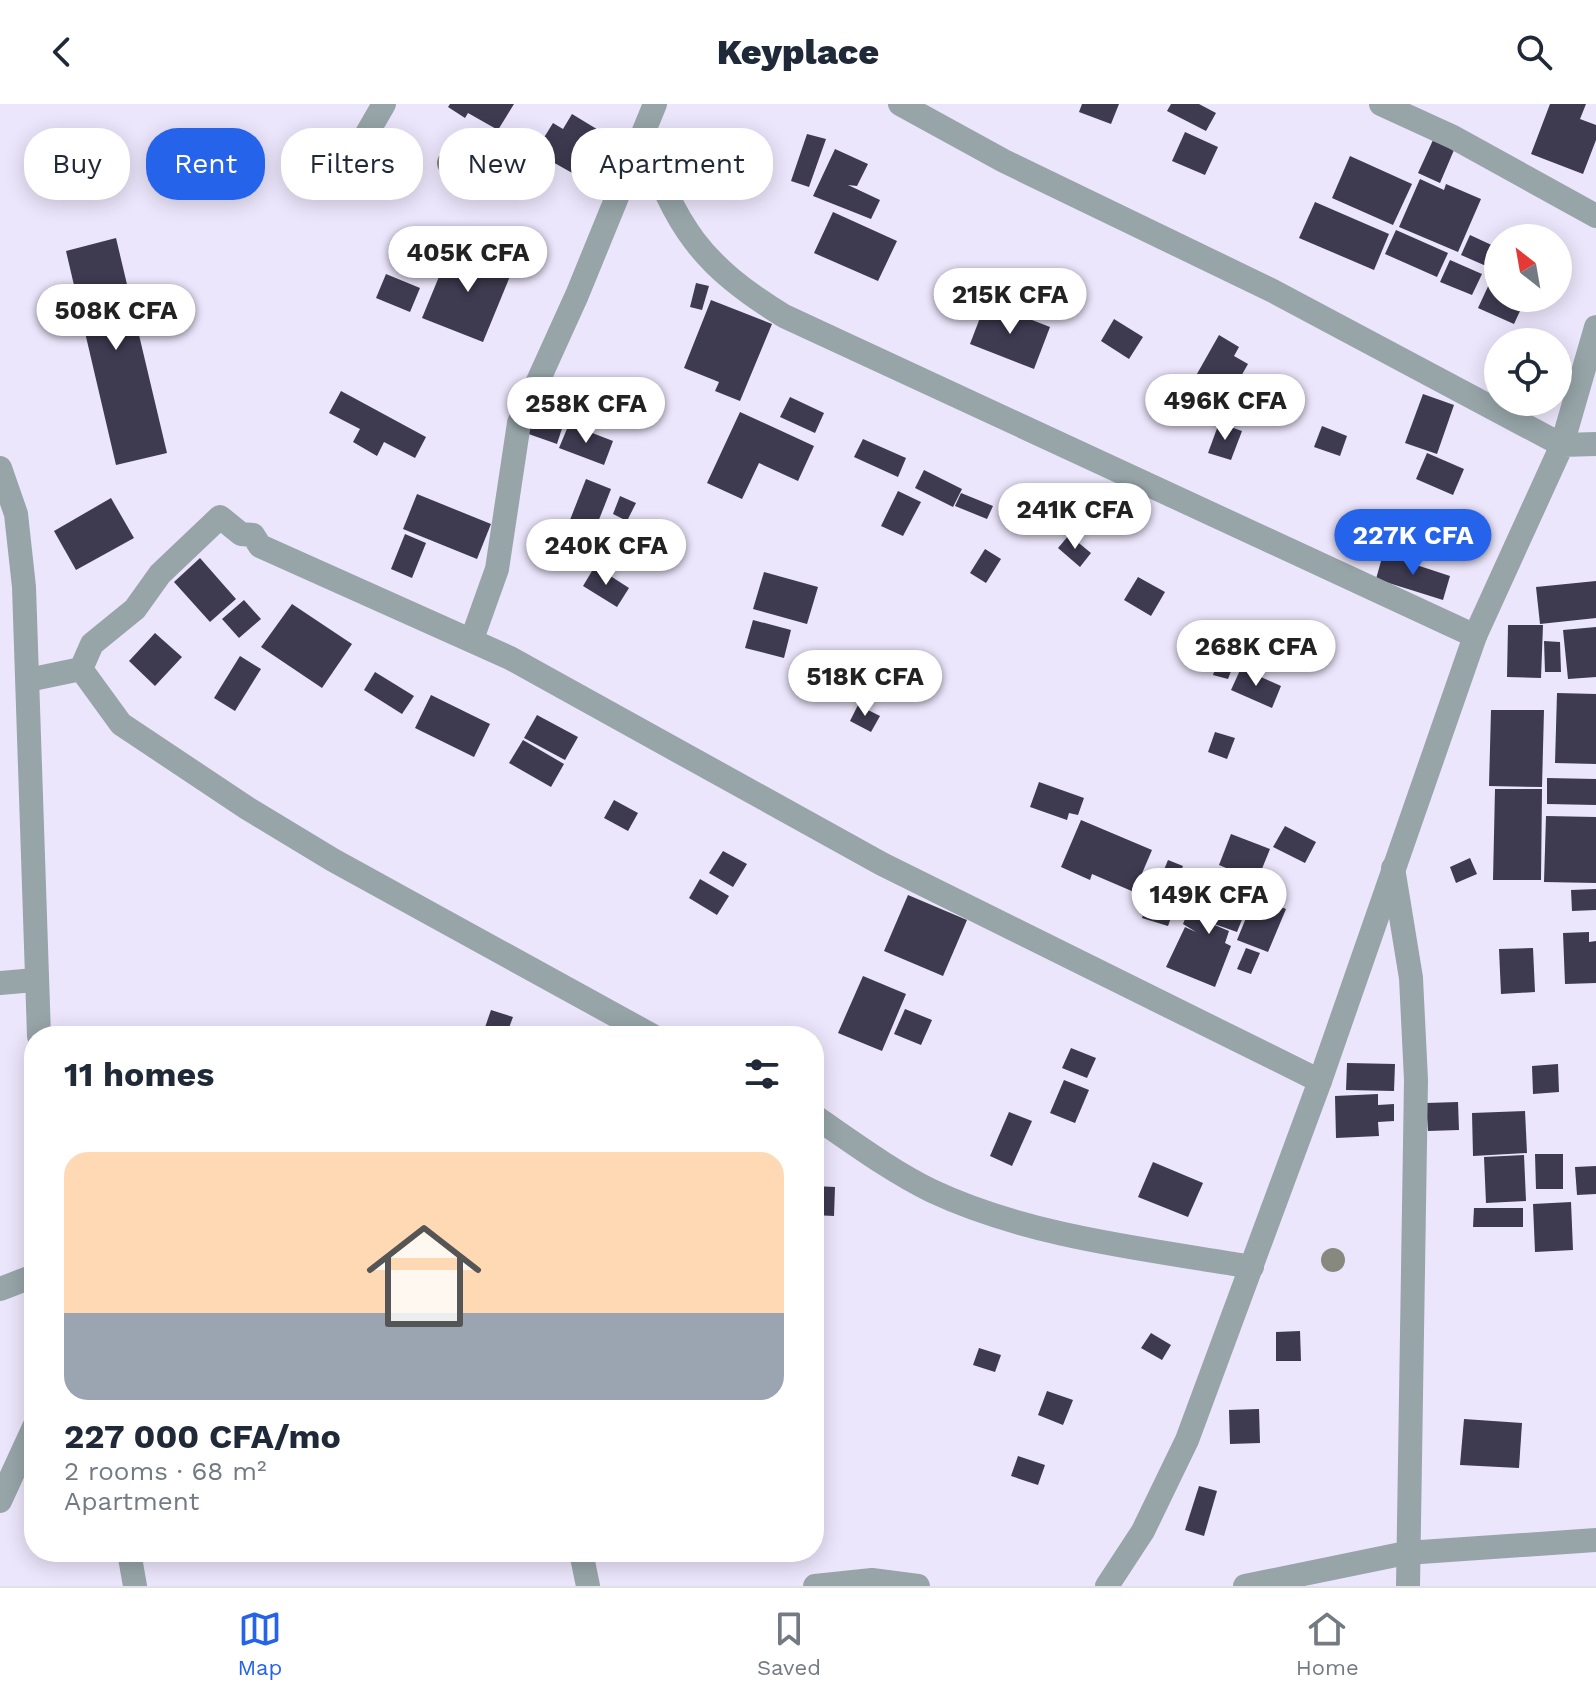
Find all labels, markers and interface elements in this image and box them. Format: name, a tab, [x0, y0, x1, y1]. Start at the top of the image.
icon: back	[40, 30, 84, 74]
icon: search	[1512, 30, 1556, 74]
text: Keyplace	[717, 31, 879, 73]
chip: Buy	[24, 128, 130, 200]
chip: Rent	[146, 128, 265, 200]
chip: Filters	[281, 128, 423, 200]
chip: New	[439, 128, 555, 200]
chip: Apartment	[571, 128, 773, 200]
north arrow	[1484, 224, 1572, 312]
map controls	[1484, 224, 1572, 416]
pin: 405K CFA	[385, 226, 551, 294]
text: 405K CFA	[406, 237, 530, 267]
pin: 215K CFA	[927, 268, 1093, 336]
text: 215K CFA	[952, 279, 1068, 309]
pin: 508K CFA	[33, 284, 199, 352]
text: 508K CFA	[54, 295, 178, 325]
button: locate	[1484, 328, 1572, 416]
pin: 496K CFA	[1142, 374, 1308, 442]
pin: 258K CFA	[503, 377, 669, 445]
text: 496K CFA	[1163, 385, 1287, 415]
text: 258K CFA	[525, 388, 647, 418]
pin: 241K CFA	[992, 483, 1158, 551]
text: 241K CFA	[1016, 494, 1134, 524]
pin: 227K CFA	[1330, 509, 1496, 577]
pin: 240K CFA	[523, 519, 689, 587]
text: 227K CFA	[1352, 520, 1474, 550]
text: 240K CFA	[544, 530, 668, 560]
pin: 268K CFA	[1173, 620, 1339, 688]
text: 268K CFA	[1195, 631, 1317, 661]
pin: 518K CFA	[782, 650, 948, 718]
text: 518K CFA	[806, 661, 924, 691]
pin: 149K CFA	[1126, 868, 1292, 936]
text: 149K CFA	[1150, 879, 1268, 909]
icon: filters	[740, 1052, 784, 1096]
text: 11 homes	[64, 1054, 214, 1094]
icon: home	[352, 1204, 496, 1348]
text: 227 000 CFA/mo	[64, 1416, 341, 1456]
text: 2 rooms · 68 m²	[64, 1456, 266, 1486]
text: Apartment	[64, 1486, 200, 1516]
tab: Map	[237, 1607, 282, 1680]
tab: Saved	[757, 1607, 821, 1680]
tab: Home	[1296, 1607, 1359, 1680]

